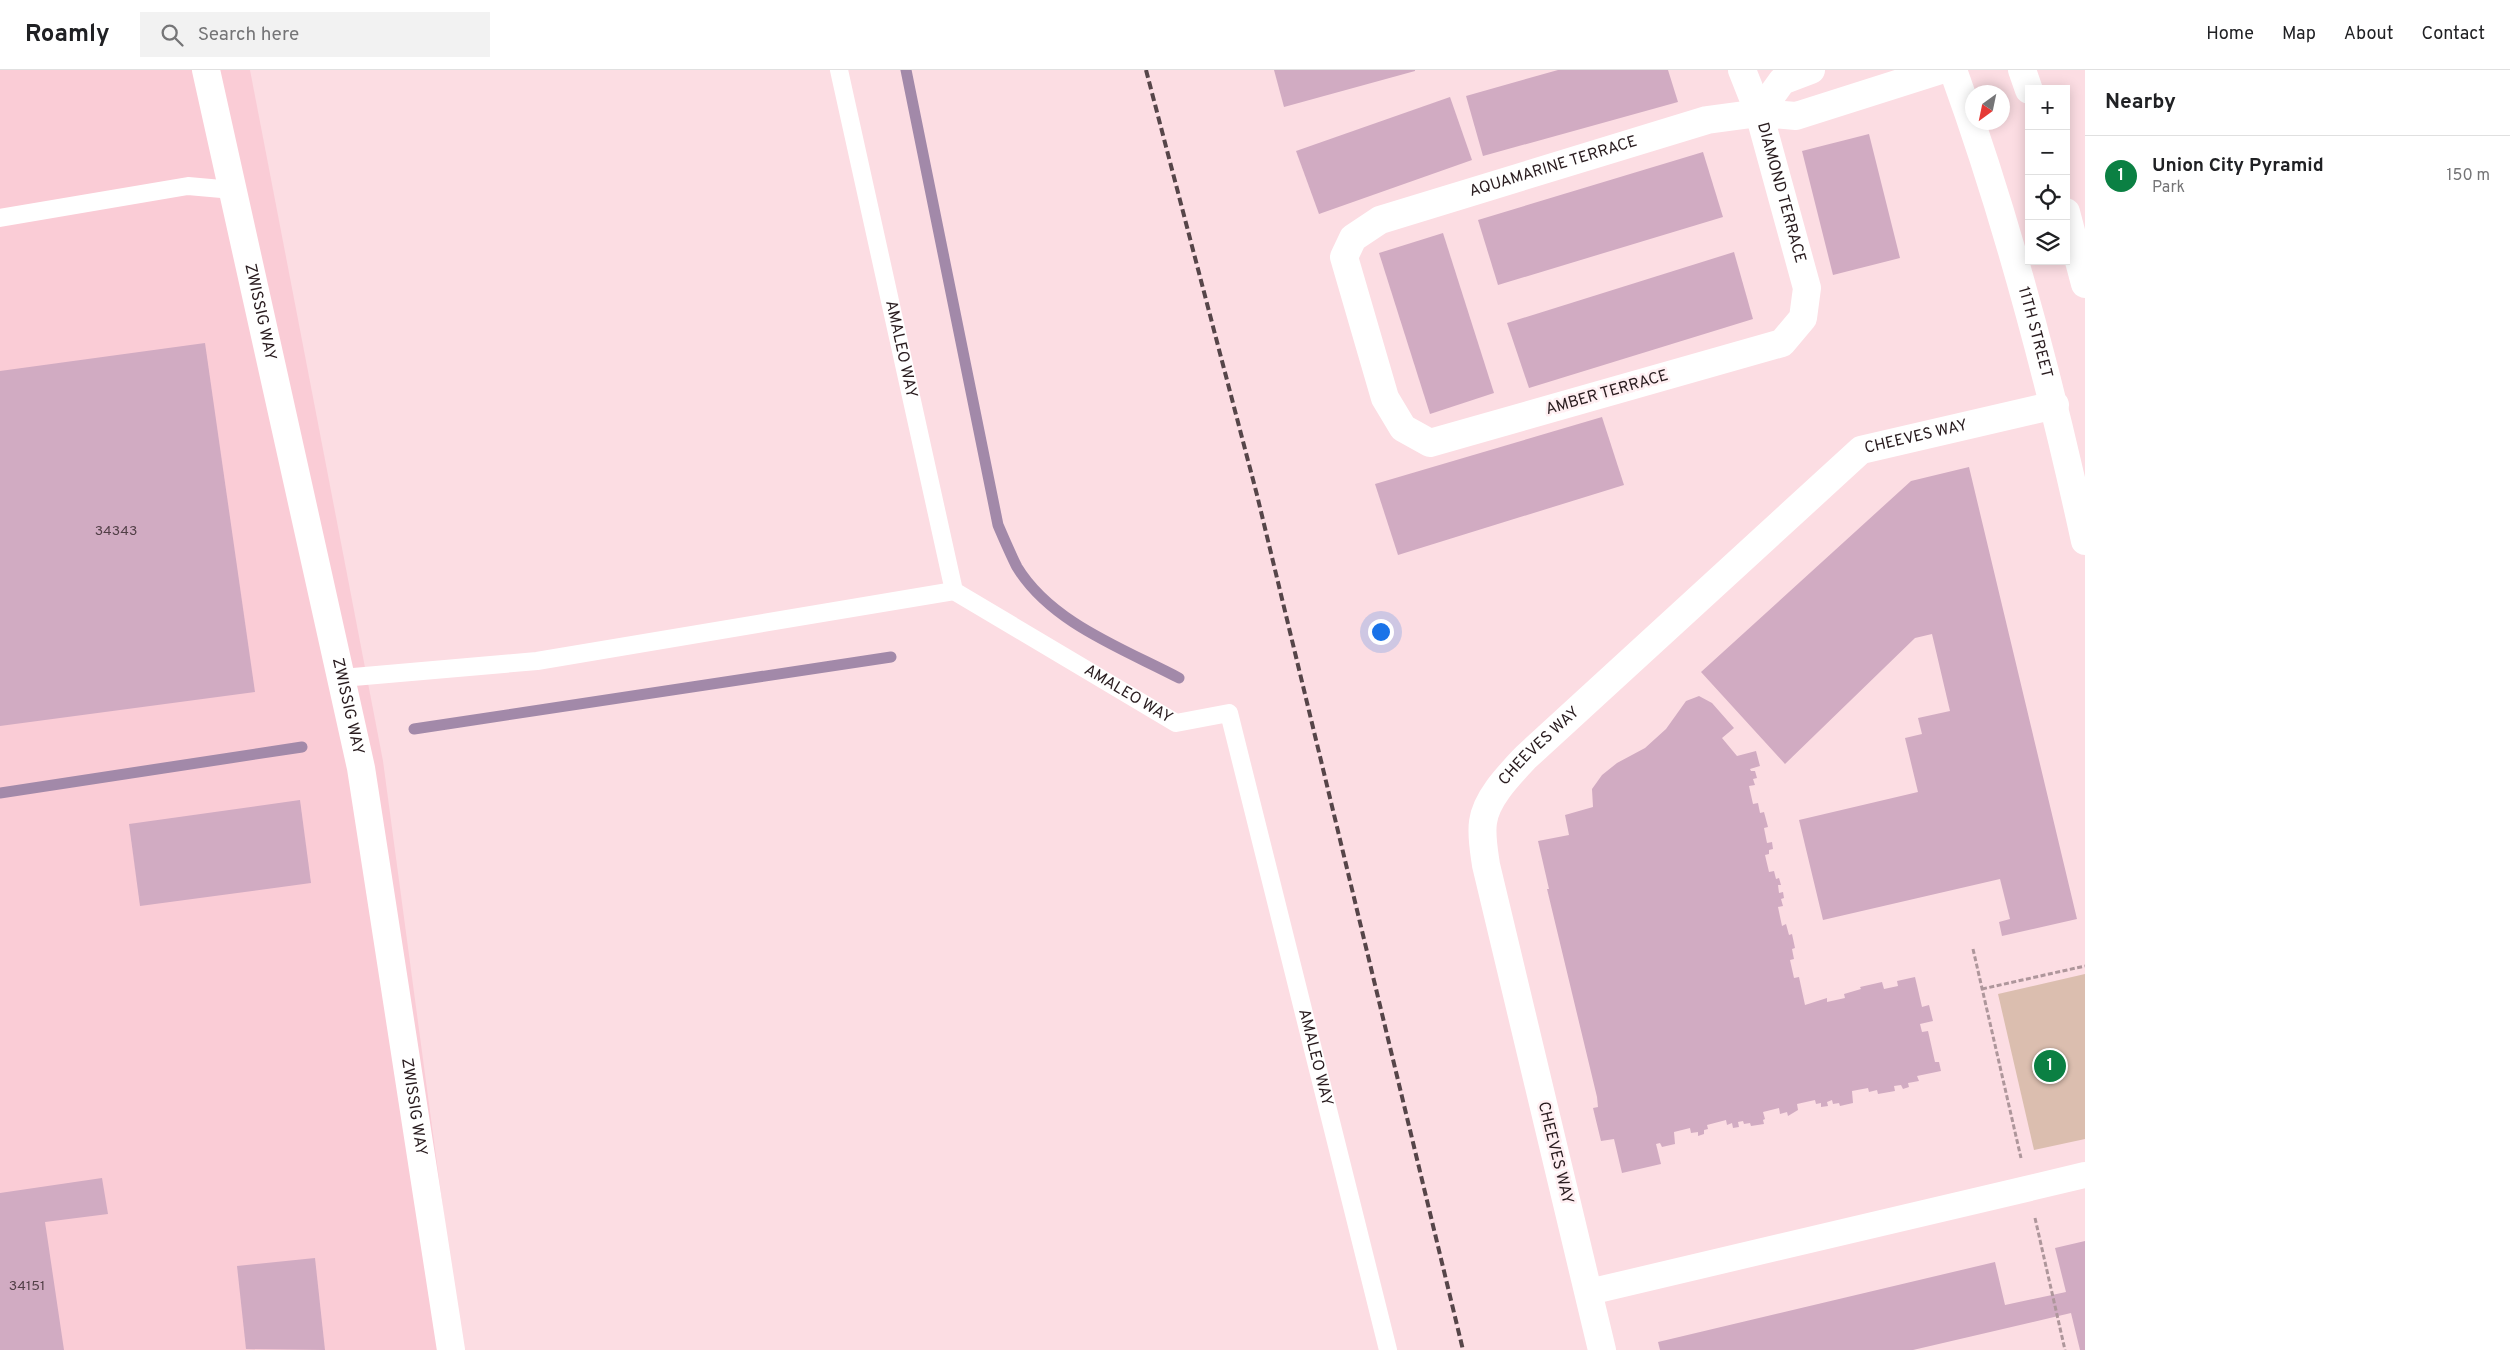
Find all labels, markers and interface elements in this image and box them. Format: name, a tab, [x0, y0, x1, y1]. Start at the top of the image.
search box	[140, 12, 490, 57]
text: Roamly	[25, 20, 110, 50]
icon: search	[158, 21, 186, 49]
text: Search here	[198, 23, 299, 47]
text: Home	[2206, 23, 2254, 46]
text: Map	[2282, 23, 2316, 46]
text: About	[2344, 23, 2393, 46]
text: Contact	[2421, 23, 2485, 46]
north arrow	[1965, 85, 2010, 130]
map controls	[2025, 85, 2070, 265]
button: +	[2025, 85, 2070, 130]
text: Nearby	[2105, 89, 2176, 116]
street label: DIAMOND TERRACE	[1752, 120, 1810, 265]
button: −	[2025, 130, 2070, 175]
street label: AQUAMARINE TERRACE	[1467, 132, 1640, 202]
text: Union City Pyramid	[2152, 154, 2324, 178]
text: 1	[2118, 166, 2124, 186]
text: 150 m	[2447, 166, 2490, 186]
button: locate	[2025, 175, 2070, 220]
text: Park	[2152, 178, 2185, 198]
button: layers	[2025, 220, 2070, 265]
street label: ZWISSIG WAY	[239, 262, 280, 363]
street label: 11TH STREET	[2013, 285, 2056, 380]
street label: AMALEO WAY	[880, 299, 921, 400]
street label: AMBER TERRACE	[1543, 366, 1671, 420]
street label: CHEEVES WAY	[1863, 416, 1970, 459]
house number: 34343	[95, 523, 137, 540]
your location	[1368, 619, 1394, 645]
street label: ZWISSIG WAY	[327, 656, 368, 757]
street label: AMALEO WAY	[1080, 660, 1176, 728]
street label: CHEEVES WAY	[1495, 703, 1584, 790]
street label: AMALEO WAY	[1293, 1007, 1337, 1108]
pin: 1	[2034, 1047, 2066, 1085]
street label: ZWISSIG WAY	[396, 1057, 431, 1157]
street label: CHEEVES WAY	[1533, 1100, 1577, 1206]
house number: 34151	[9, 1278, 45, 1295]

